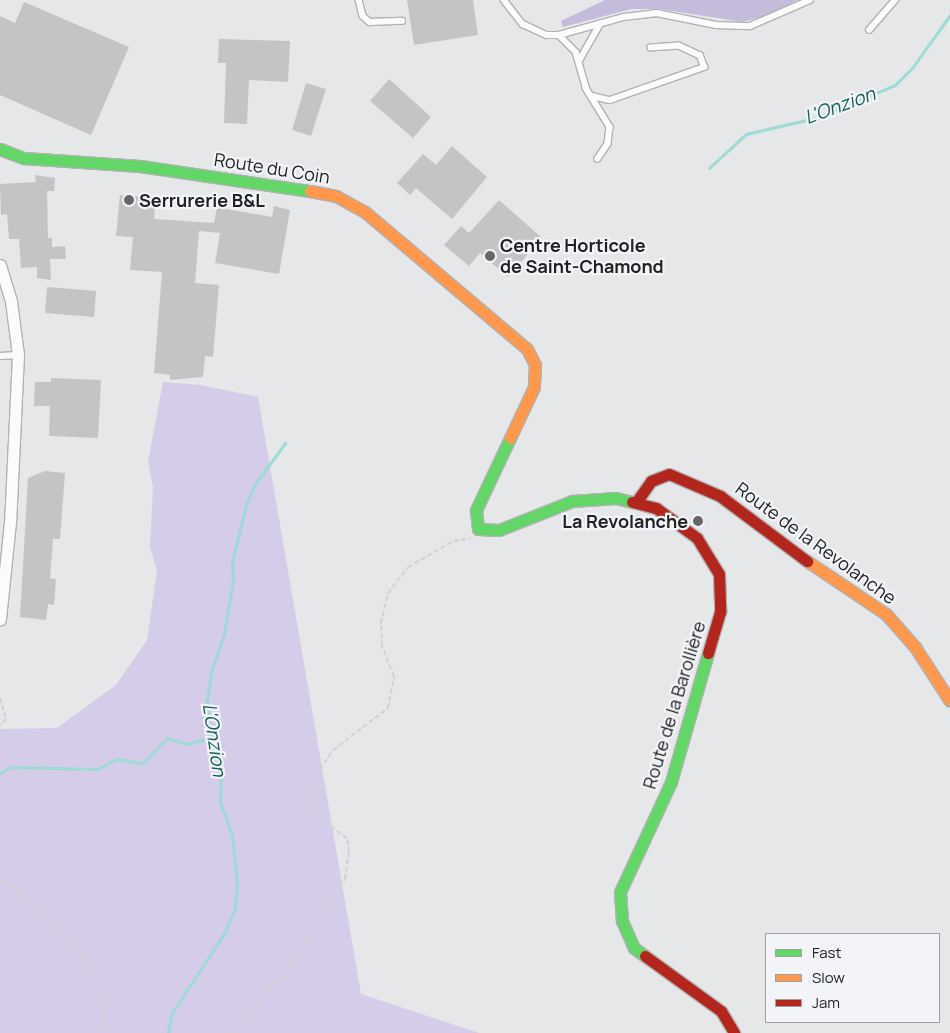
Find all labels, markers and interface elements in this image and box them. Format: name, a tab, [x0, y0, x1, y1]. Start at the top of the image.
water label: L'Onzion	[802, 83, 878, 129]
street label: Route du Coin	[213, 148, 331, 188]
place label: Serrurerie B&L	[139, 189, 265, 211]
marker: Serrurerie B&L	[123, 194, 135, 206]
place label: Centre Horticole de Saint-Chamond	[500, 235, 664, 278]
marker: Centre Horticole de Saint-Chamond	[484, 250, 496, 262]
street label: Route de la Revolanche	[732, 477, 900, 609]
place label: La Revolanche	[562, 510, 688, 532]
marker: La Revolanche	[692, 515, 704, 527]
street label: Route de la Barollière	[638, 619, 710, 791]
water label: L'Onzion	[198, 702, 230, 778]
legend	[765, 933, 940, 1023]
text: Fast	[812, 942, 841, 963]
text: Slow	[812, 967, 845, 988]
text: Jam	[812, 992, 840, 1013]

